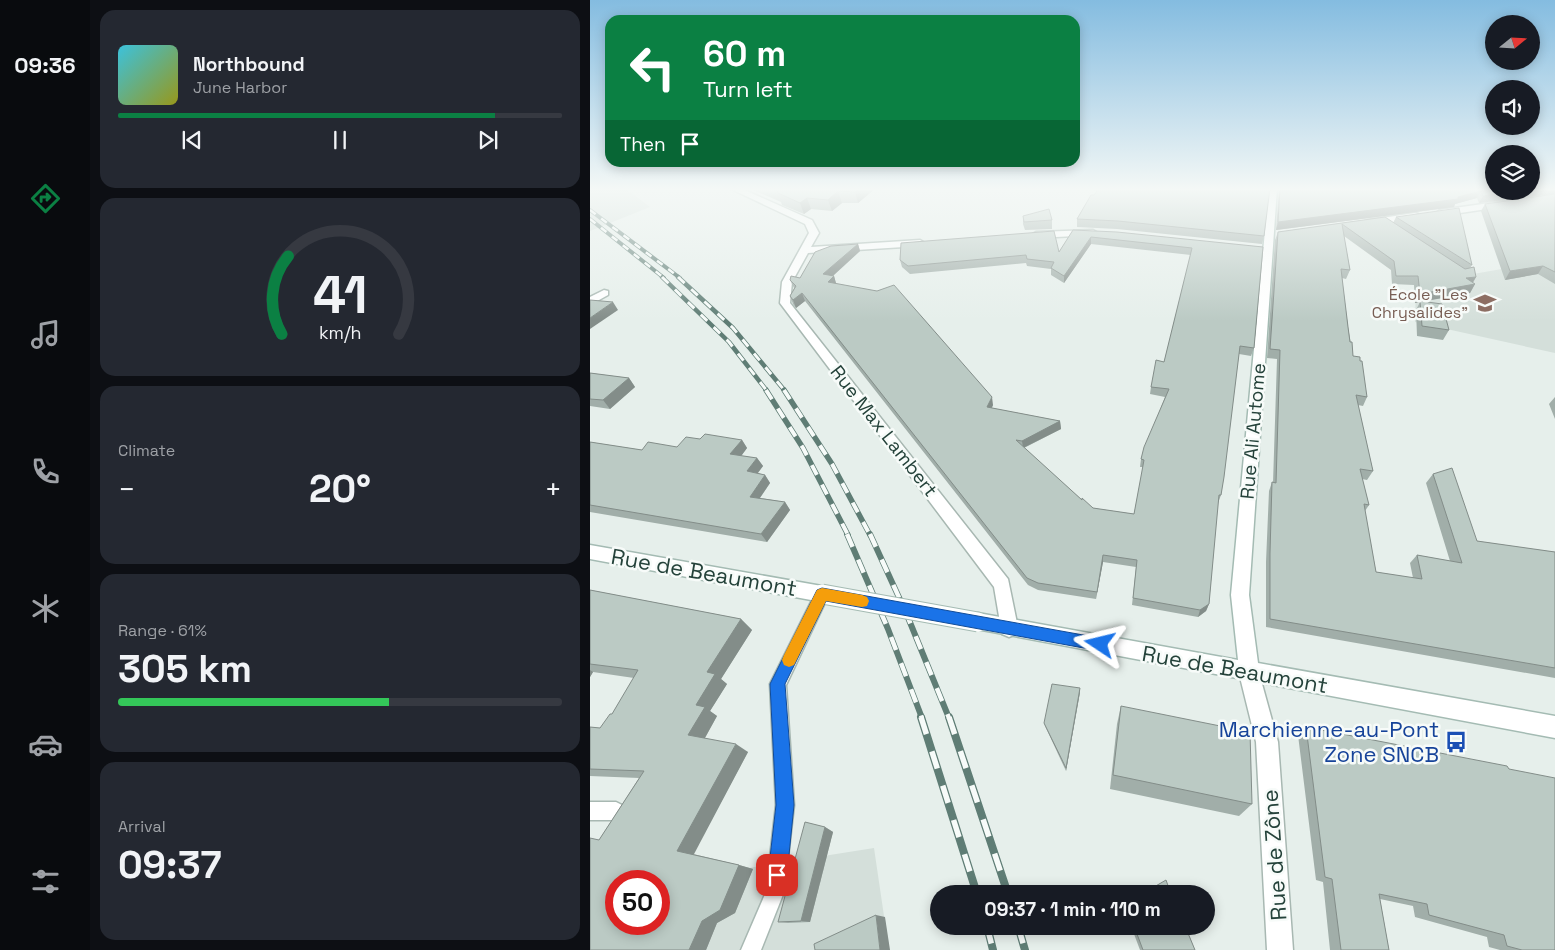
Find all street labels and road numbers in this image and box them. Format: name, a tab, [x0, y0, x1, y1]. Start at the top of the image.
street label: Rue Max Lambert	[825, 360, 943, 502]
street label: Rue Ali Autome	[1235, 362, 1271, 500]
street label: Rue de Beaumont	[609, 542, 799, 602]
street label: Rue de Beaumont	[1140, 639, 1330, 699]
street label: Rue de Zône	[1255, 789, 1293, 921]

